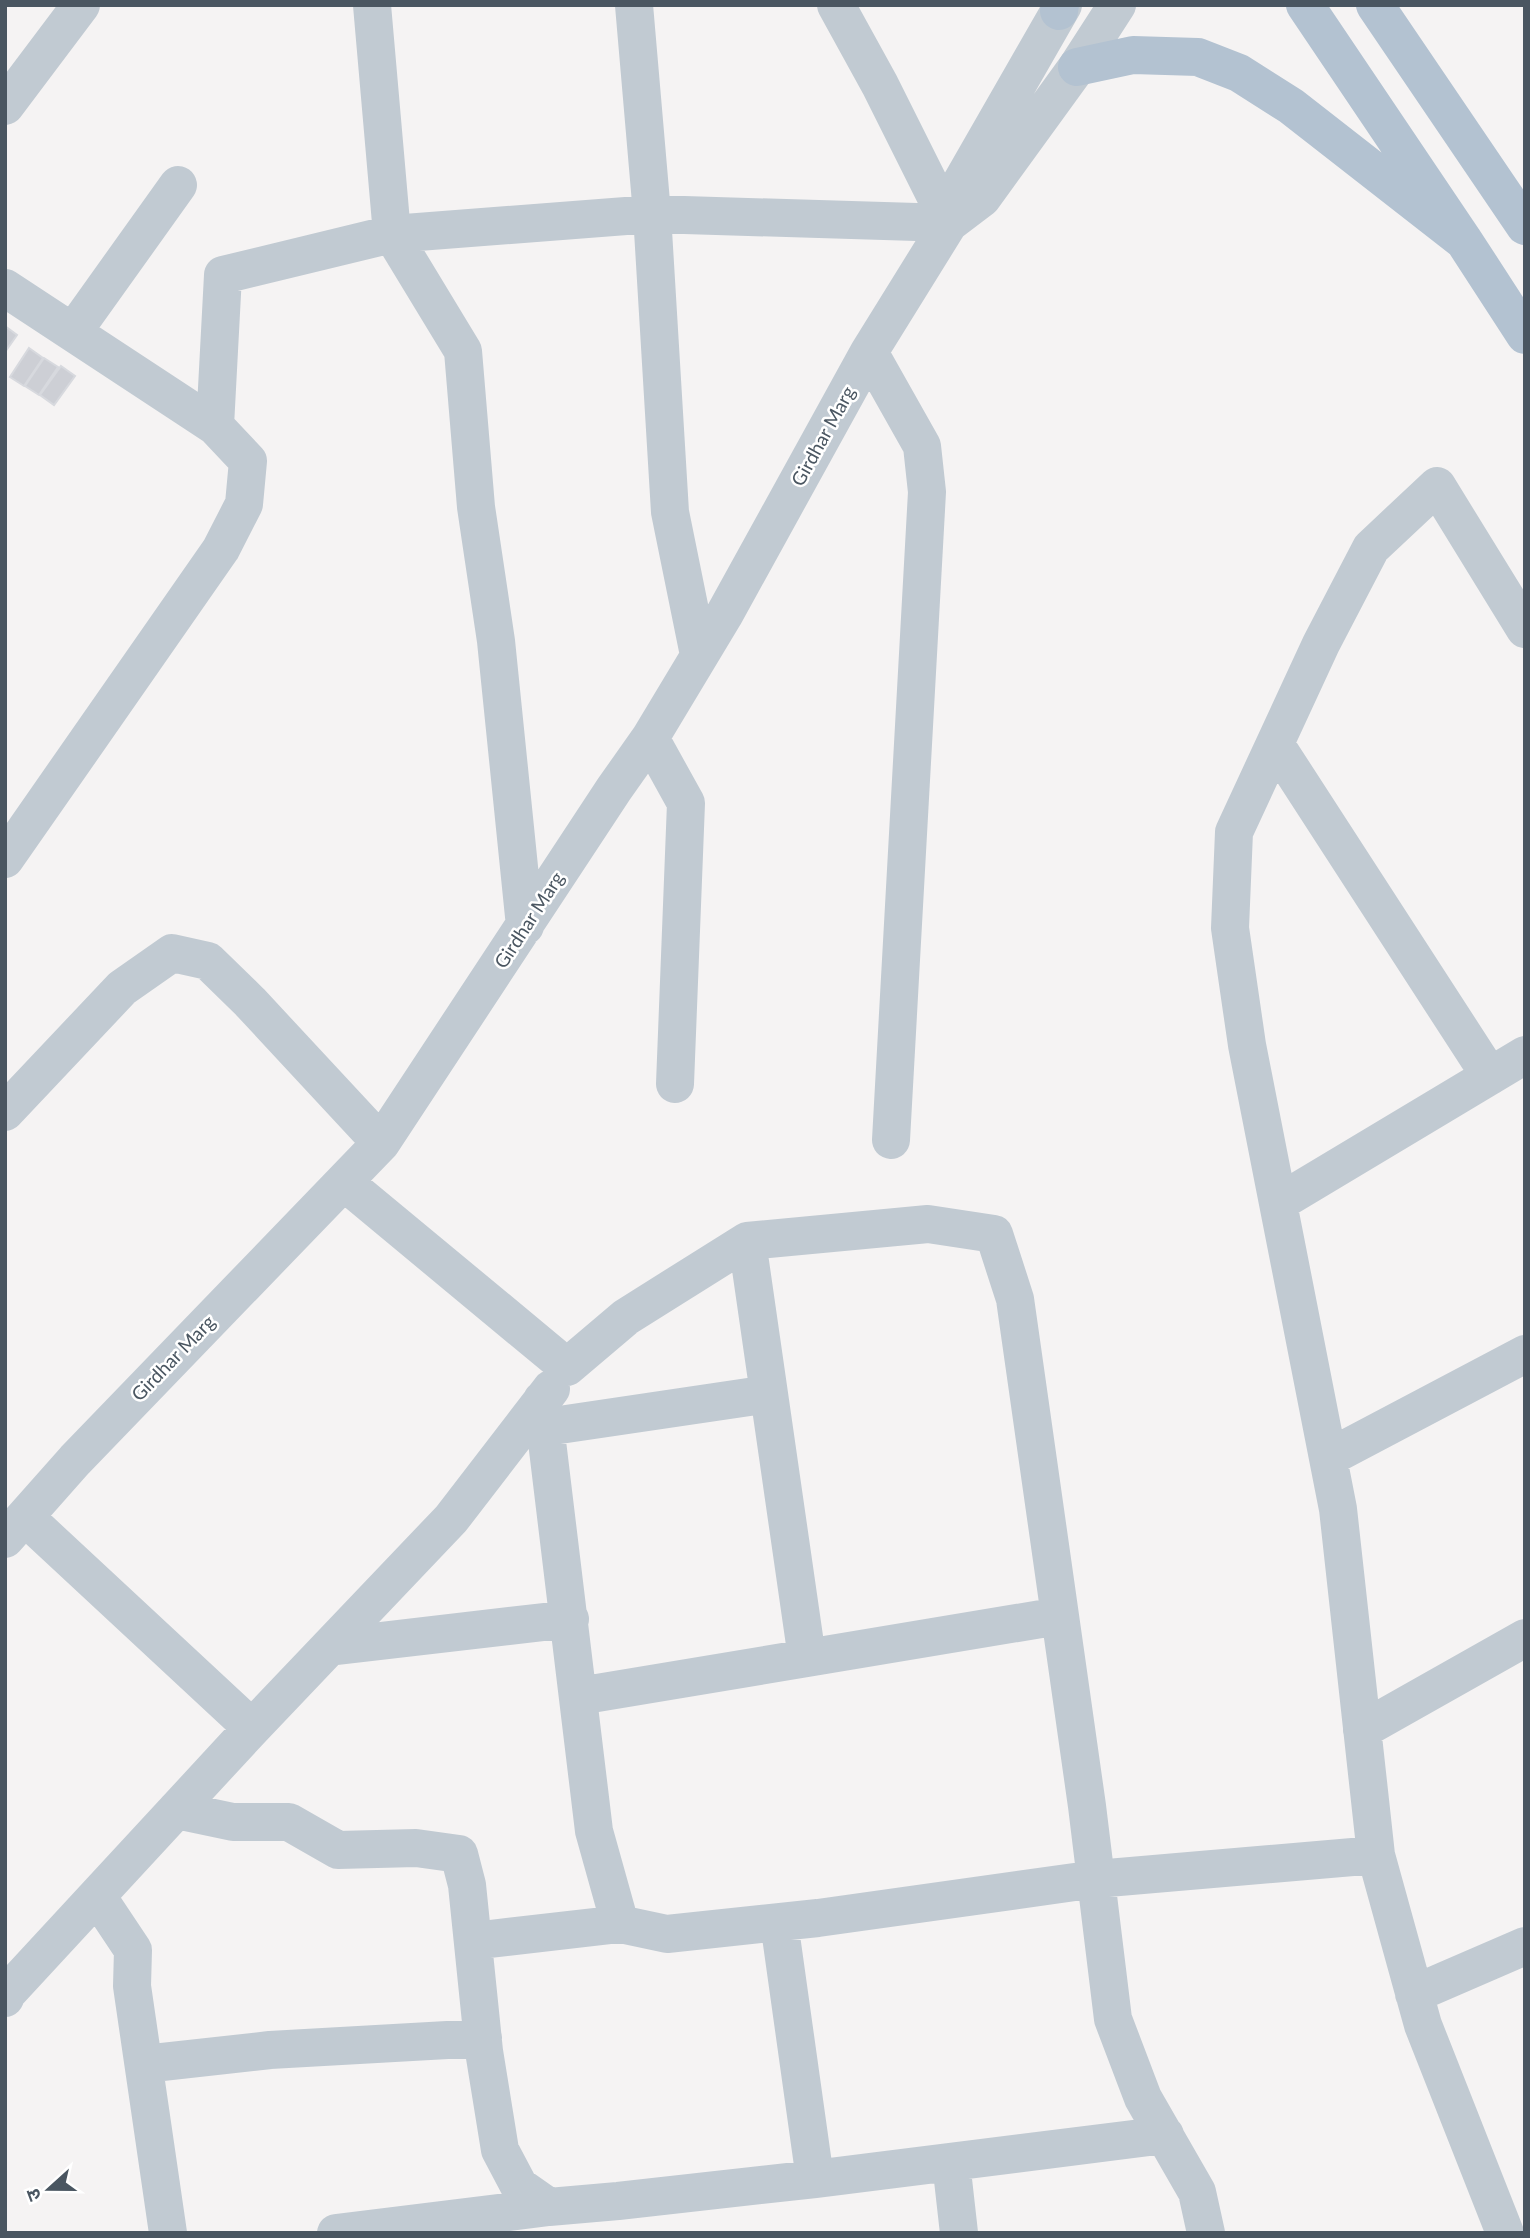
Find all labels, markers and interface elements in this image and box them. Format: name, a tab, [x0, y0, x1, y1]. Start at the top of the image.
street label: Girdhar Marg	[786, 382, 859, 490]
street label: Girdhar Marg	[489, 867, 568, 972]
street label: Girdhar Marg	[126, 1310, 219, 1405]
north arrow	[14, 2154, 84, 2224]
text: उ	[20, 2185, 45, 2205]

